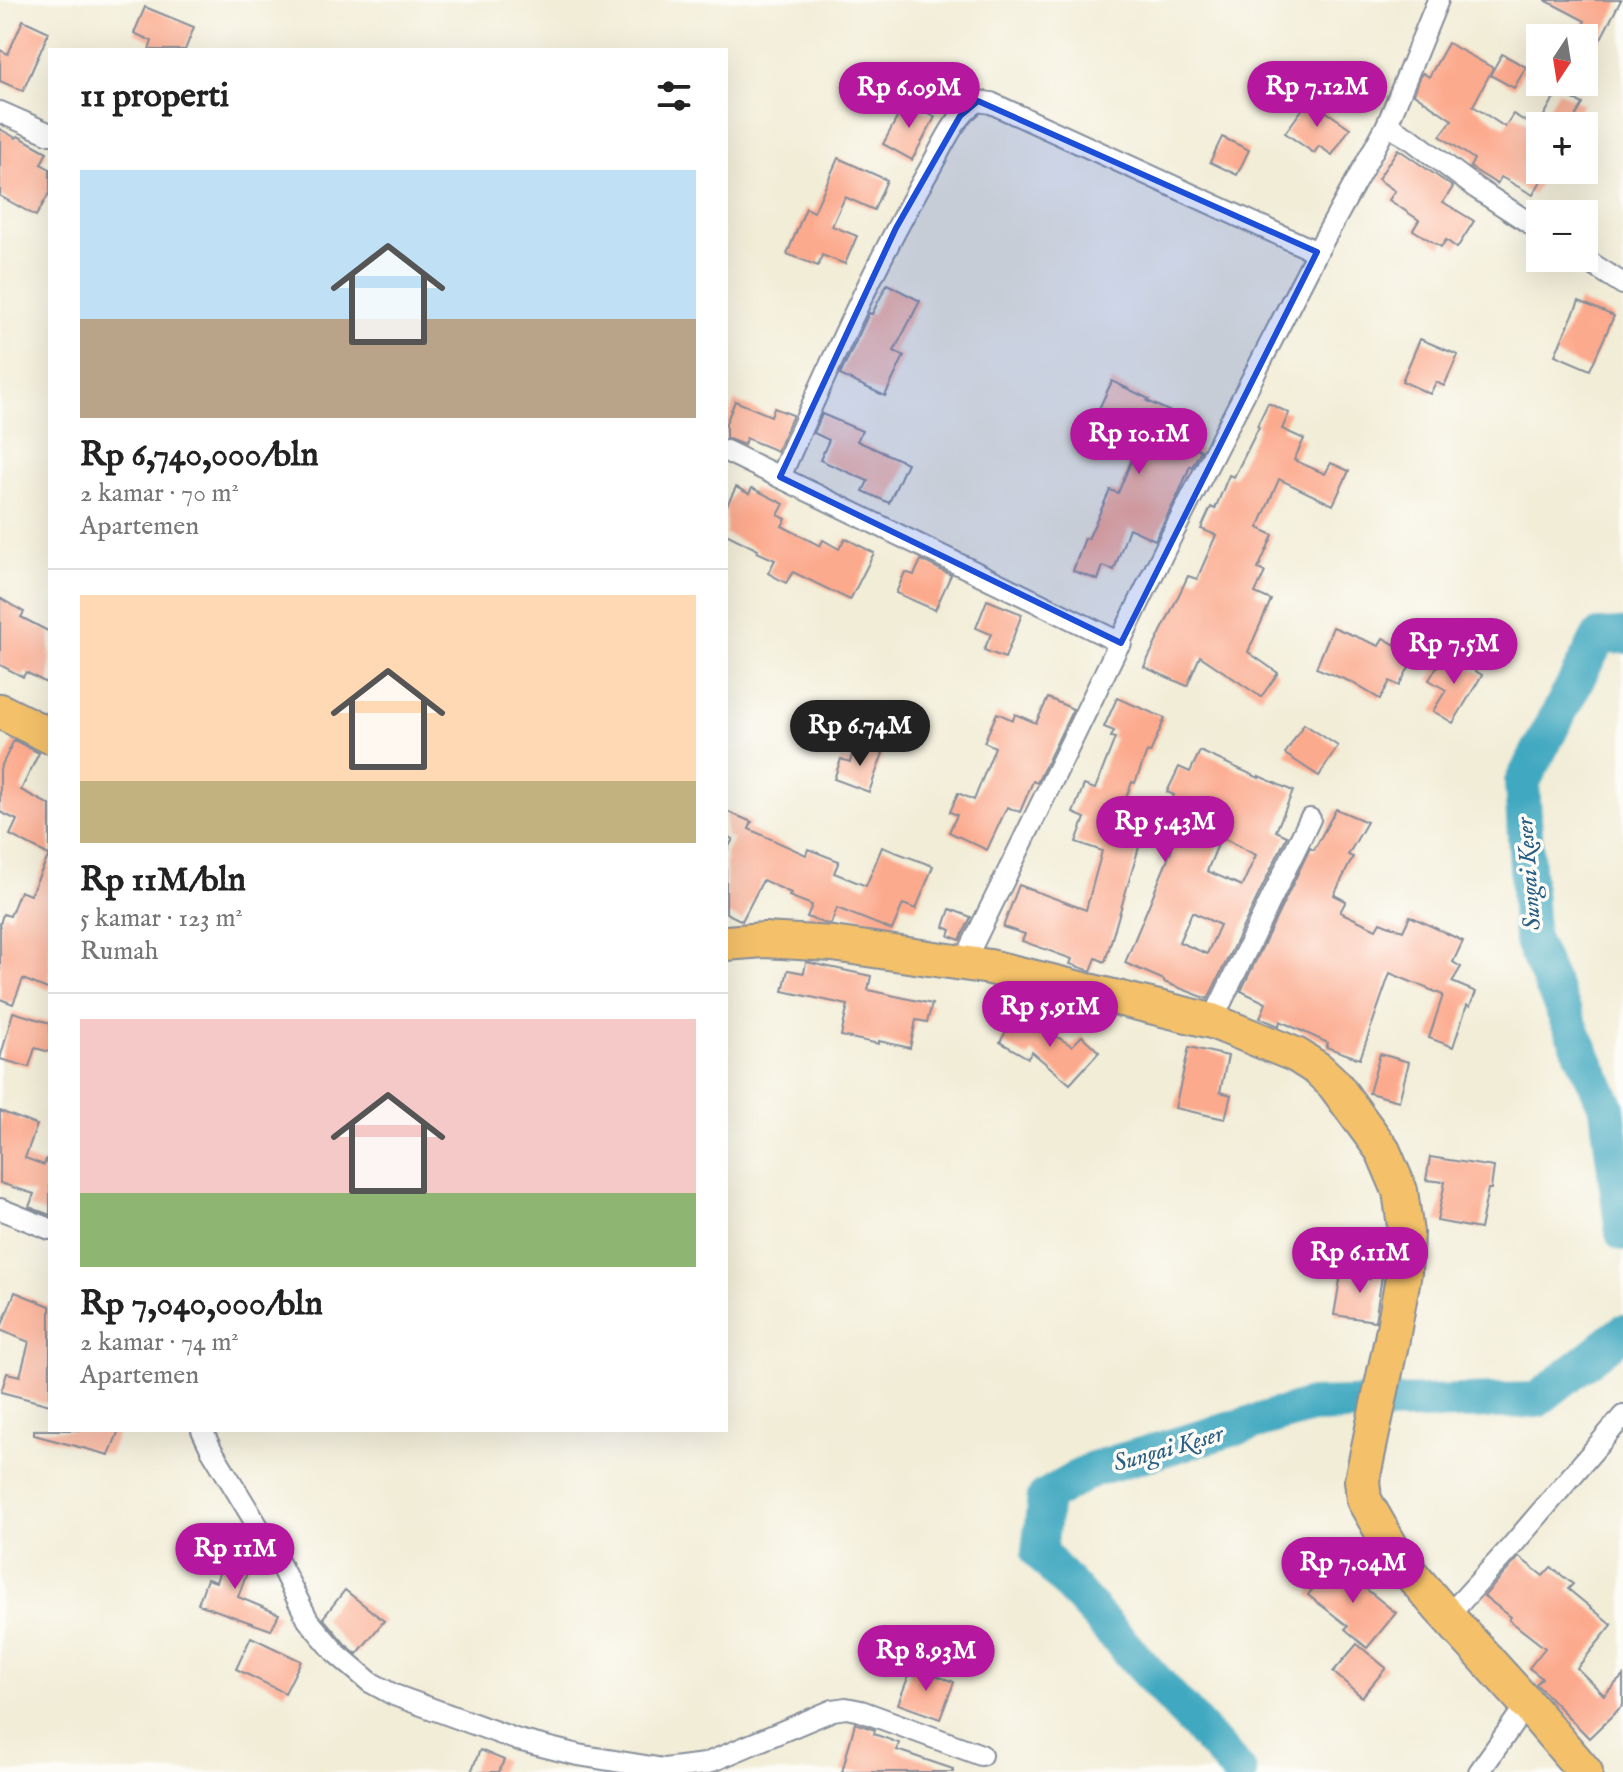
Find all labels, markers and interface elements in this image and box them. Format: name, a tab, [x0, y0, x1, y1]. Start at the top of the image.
north arrow	[1526, 24, 1598, 96]
map controls	[1526, 24, 1598, 272]
pin: Rp 7.12M	[1234, 61, 1400, 129]
pin: Rp 6.09M	[826, 62, 992, 130]
text: Rp 7.12M	[1265, 70, 1369, 103]
text: Rp 6.09M	[857, 71, 961, 104]
icon: filters	[652, 74, 696, 118]
text: 11 properti	[80, 75, 229, 118]
button: +	[1526, 112, 1598, 184]
button: −	[1526, 200, 1598, 272]
icon: home	[316, 222, 460, 366]
pin: Rp 10.1M	[1056, 408, 1222, 476]
text: Rp 10.1M	[1088, 417, 1190, 450]
text: Rp 6,740,000/bln	[80, 434, 319, 477]
text: 2 kamar · 70 m²	[80, 477, 239, 510]
text: Apartemen	[80, 510, 199, 543]
pin: Rp 7.5M	[1380, 618, 1528, 686]
text: Rp 7.5M	[1408, 627, 1500, 660]
icon: home	[316, 647, 460, 791]
pin: Rp 6.74M	[777, 700, 943, 768]
text: Rp 6.74M	[808, 709, 912, 742]
pin: Rp 5.43M	[1082, 796, 1248, 864]
text: Rp 5.43M	[1114, 805, 1216, 838]
water label: Sungai Keser	[1510, 815, 1549, 931]
text: Rp 11M/bln	[80, 859, 246, 902]
text: 5 kamar · 123 m²	[80, 902, 243, 935]
text: Rumah	[80, 935, 158, 968]
pin: Rp 5.91M	[967, 981, 1133, 1049]
text: Rp 5.91M	[1000, 990, 1100, 1023]
icon: home	[316, 1071, 460, 1215]
pin: Rp 6.11M	[1277, 1227, 1443, 1295]
text: Rp 6.11M	[1310, 1236, 1410, 1269]
text: Rp 7,040,000/bln	[80, 1283, 323, 1326]
text: 2 kamar · 74 m²	[80, 1326, 239, 1359]
text: Apartemen	[80, 1359, 199, 1392]
water label: Sungai Keser	[1110, 1418, 1229, 1480]
pin: Rp 11M	[170, 1523, 300, 1591]
text: Rp 11M	[193, 1532, 277, 1565]
pin: Rp 7.04M	[1270, 1537, 1436, 1605]
text: Rp 7.04M	[1299, 1546, 1407, 1579]
pin: Rp 8.93M	[843, 1625, 1009, 1693]
text: Rp 8.93M	[876, 1634, 976, 1667]

